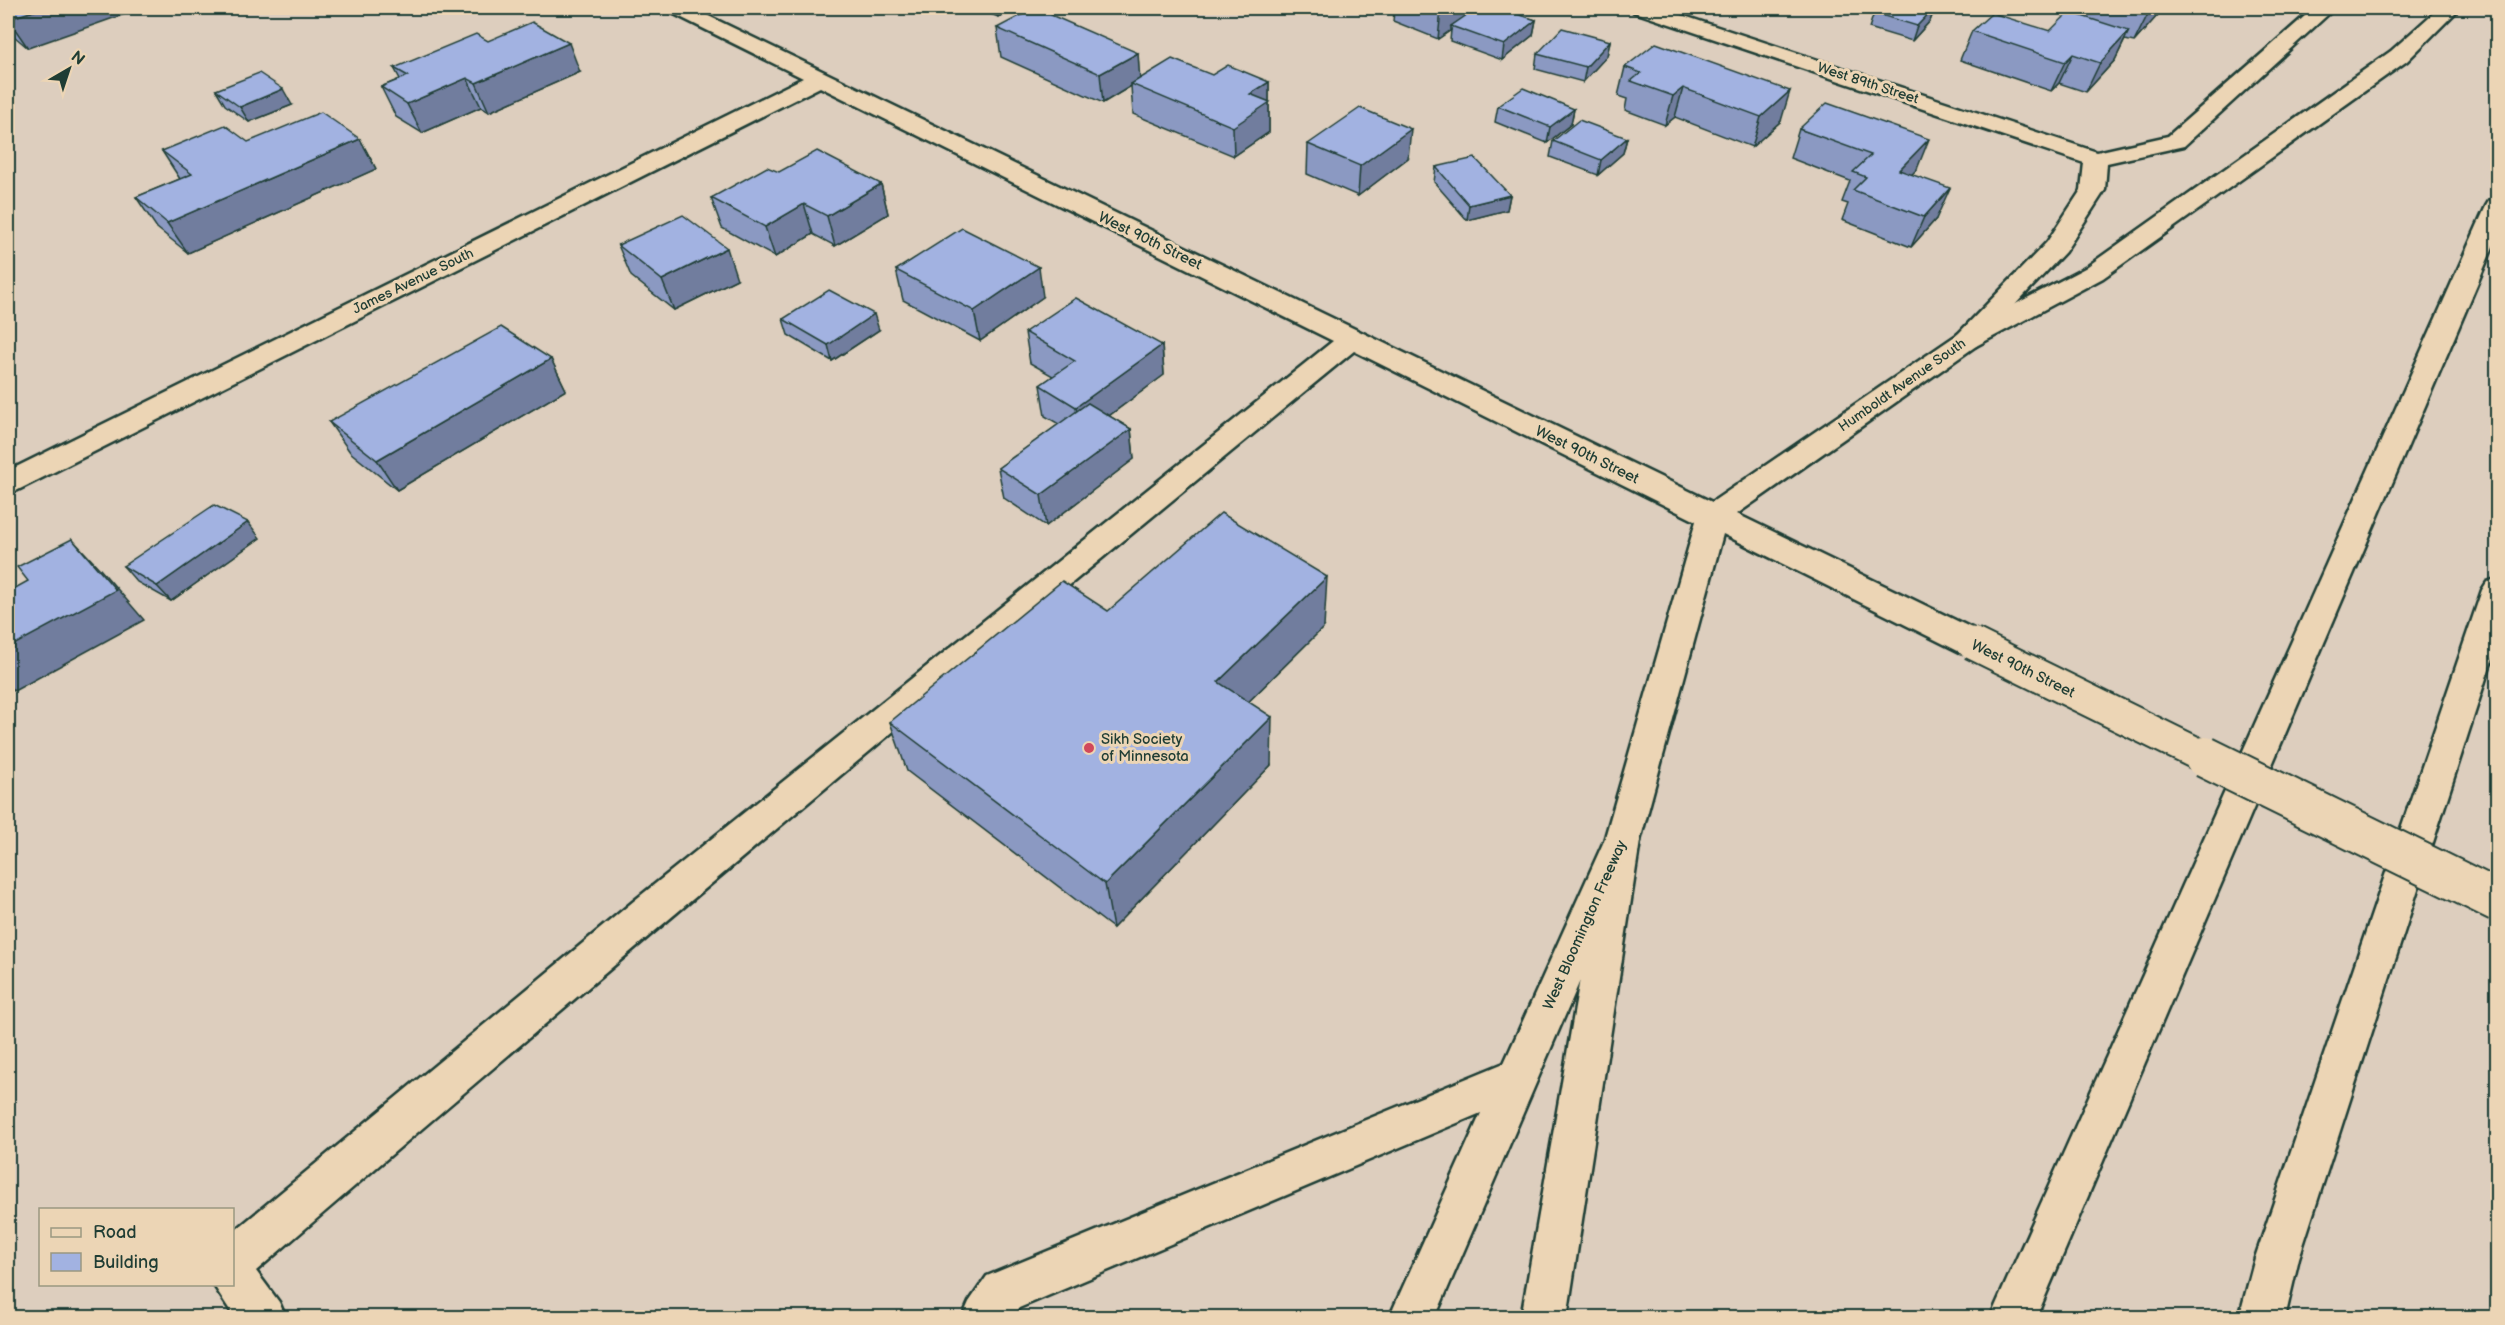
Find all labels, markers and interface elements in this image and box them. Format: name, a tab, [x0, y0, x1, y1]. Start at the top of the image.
north arrow	[39, 39, 99, 99]
text: N	[67, 47, 88, 70]
street label: West 89th Street	[1815, 59, 1921, 108]
street label: West 90th Street	[1095, 208, 1205, 275]
street label: James Avenue South	[350, 244, 476, 318]
street label: Humboldt Avenue South	[1835, 335, 1969, 435]
street label: West 90th Street	[1532, 422, 1642, 489]
street label: West 90th Street	[1968, 636, 2078, 703]
place label: Sikh Society of Minnesota	[1101, 730, 1189, 766]
marker: Sikh Society of Minnesota	[1082, 741, 1096, 755]
street label: West Bloomington Freeway	[1539, 837, 1631, 1013]
legend	[39, 1208, 234, 1286]
text: Road	[93, 1222, 137, 1243]
text: Building	[93, 1252, 159, 1273]

